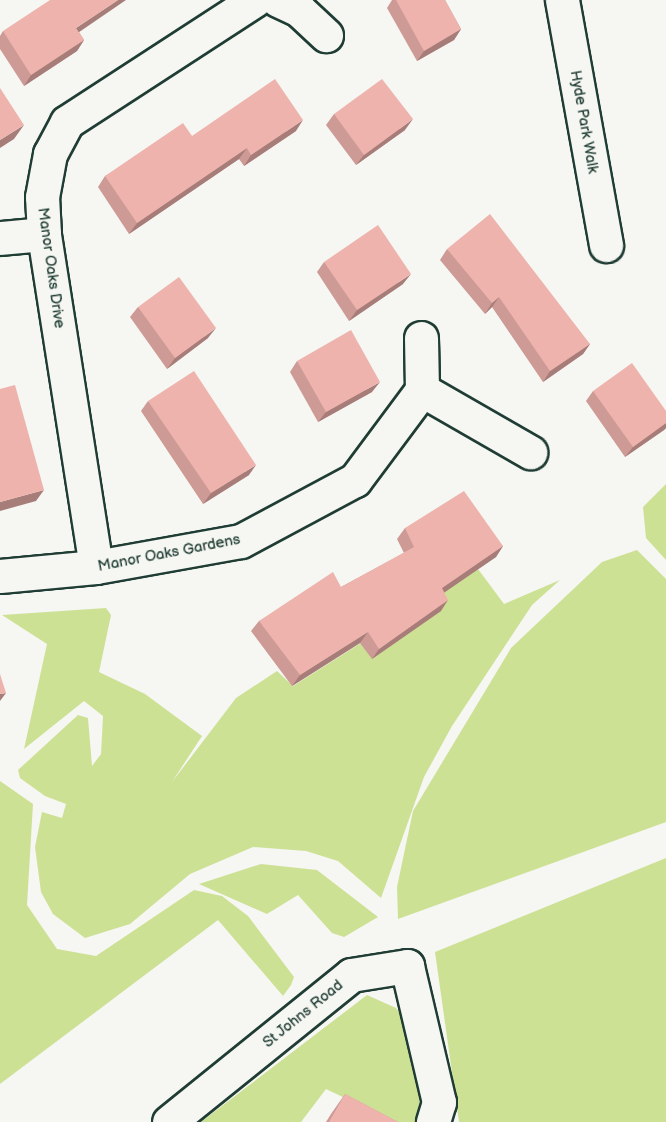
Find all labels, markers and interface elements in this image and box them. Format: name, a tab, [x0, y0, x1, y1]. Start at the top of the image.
street label: Hyde Park Walk	[566, 69, 602, 175]
street label: Manor Oaks Drive	[34, 206, 68, 330]
street label: Manor Oaks Gardens	[96, 530, 242, 576]
street label: St Johns Road	[259, 976, 347, 1052]

